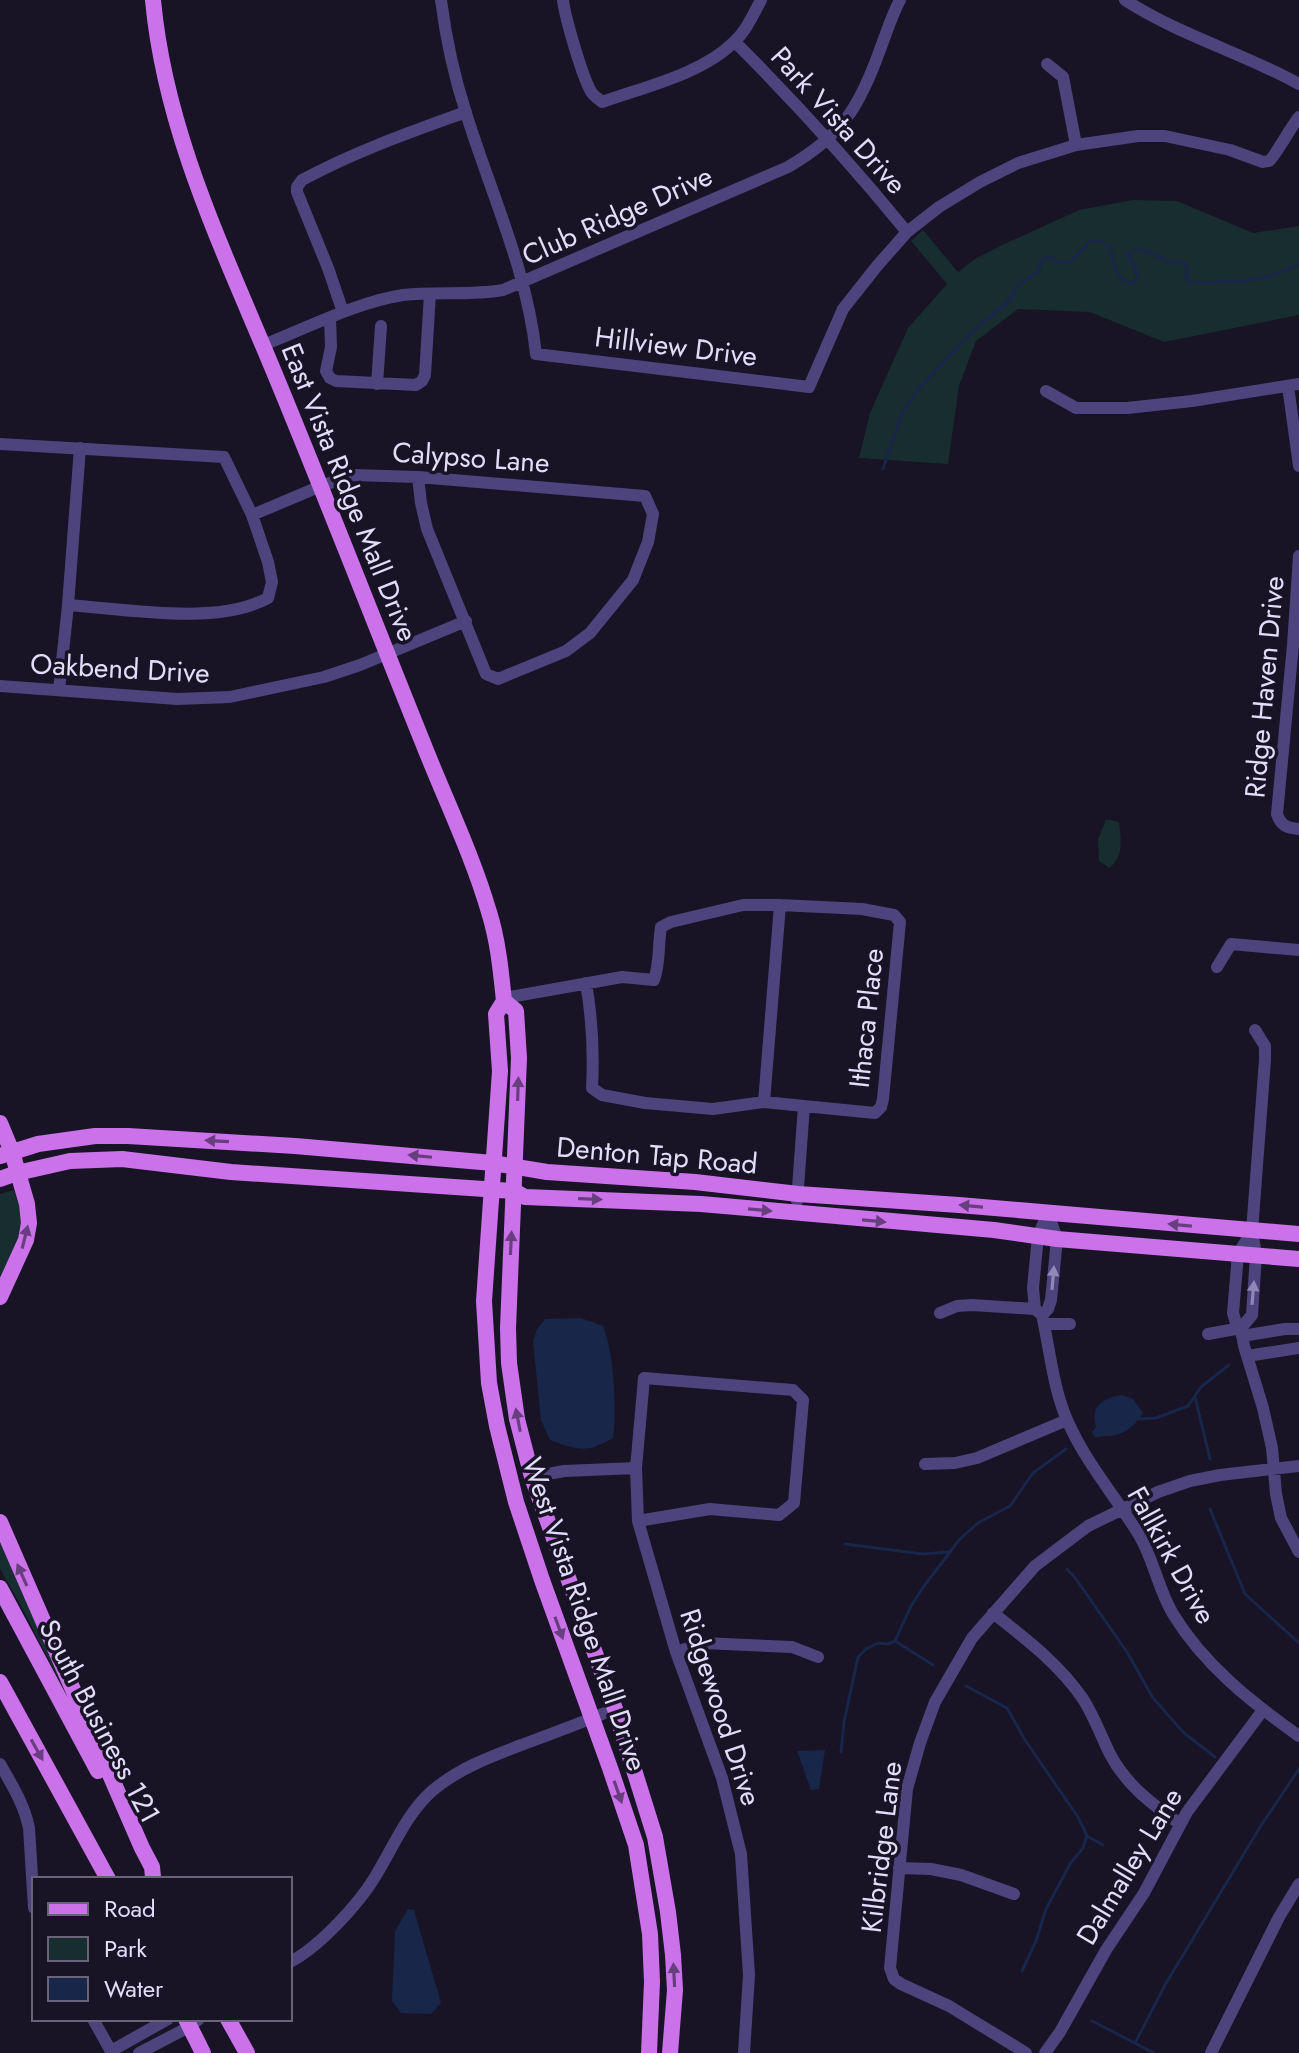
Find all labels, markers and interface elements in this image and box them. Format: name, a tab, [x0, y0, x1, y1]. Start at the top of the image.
street label: Park Vista Drive	[761, 37, 916, 203]
street label: Club Ridge Drive	[515, 155, 719, 276]
street label: Hillview Drive	[592, 316, 760, 377]
street label: East Vista Ridge Mall Drive	[271, 337, 428, 647]
street label: Calypso Lane	[391, 432, 551, 483]
street label: Ridge Haven Drive	[1234, 574, 1295, 800]
street label: Oakbend Drive	[29, 643, 211, 694]
street label: Ithaca Place	[839, 946, 894, 1090]
one-way arrow	[511, 1076, 524, 1101]
street label: Denton Tap Road	[555, 1126, 759, 1185]
one-way arrow	[204, 1134, 229, 1147]
one-way arrow	[407, 1149, 432, 1162]
one-way arrow	[578, 1193, 603, 1206]
one-way arrow	[958, 1199, 983, 1212]
one-way arrow	[748, 1203, 773, 1216]
one-way arrow	[862, 1214, 887, 1227]
one-way arrow	[1167, 1218, 1192, 1231]
one-way arrow	[20, 1224, 32, 1249]
one-way arrow	[505, 1230, 518, 1255]
one-way arrow	[1047, 1265, 1060, 1290]
one-way arrow	[1247, 1280, 1260, 1305]
one-way arrow	[512, 1408, 524, 1433]
street label: West Vista Ridge Mall Drive	[512, 1452, 658, 1777]
street label: Fallkirk Drive	[1117, 1479, 1226, 1632]
one-way arrow	[16, 1563, 29, 1587]
street label: Ridgewood Drive	[669, 1603, 772, 1811]
street label: South Business 121	[29, 1612, 171, 1830]
one-way arrow	[553, 1616, 566, 1640]
one-way arrow	[30, 1739, 44, 1761]
street label: Kilbridge Lane	[851, 1759, 912, 1935]
one-way arrow	[613, 1780, 625, 1804]
street label: Dalmalley Lane	[1066, 1780, 1193, 1953]
legend	[32, 1877, 292, 2021]
text: Road	[104, 1891, 156, 1926]
text: Park	[104, 1931, 147, 1966]
one-way arrow	[667, 1962, 680, 1987]
text: Water	[104, 1971, 164, 2006]

